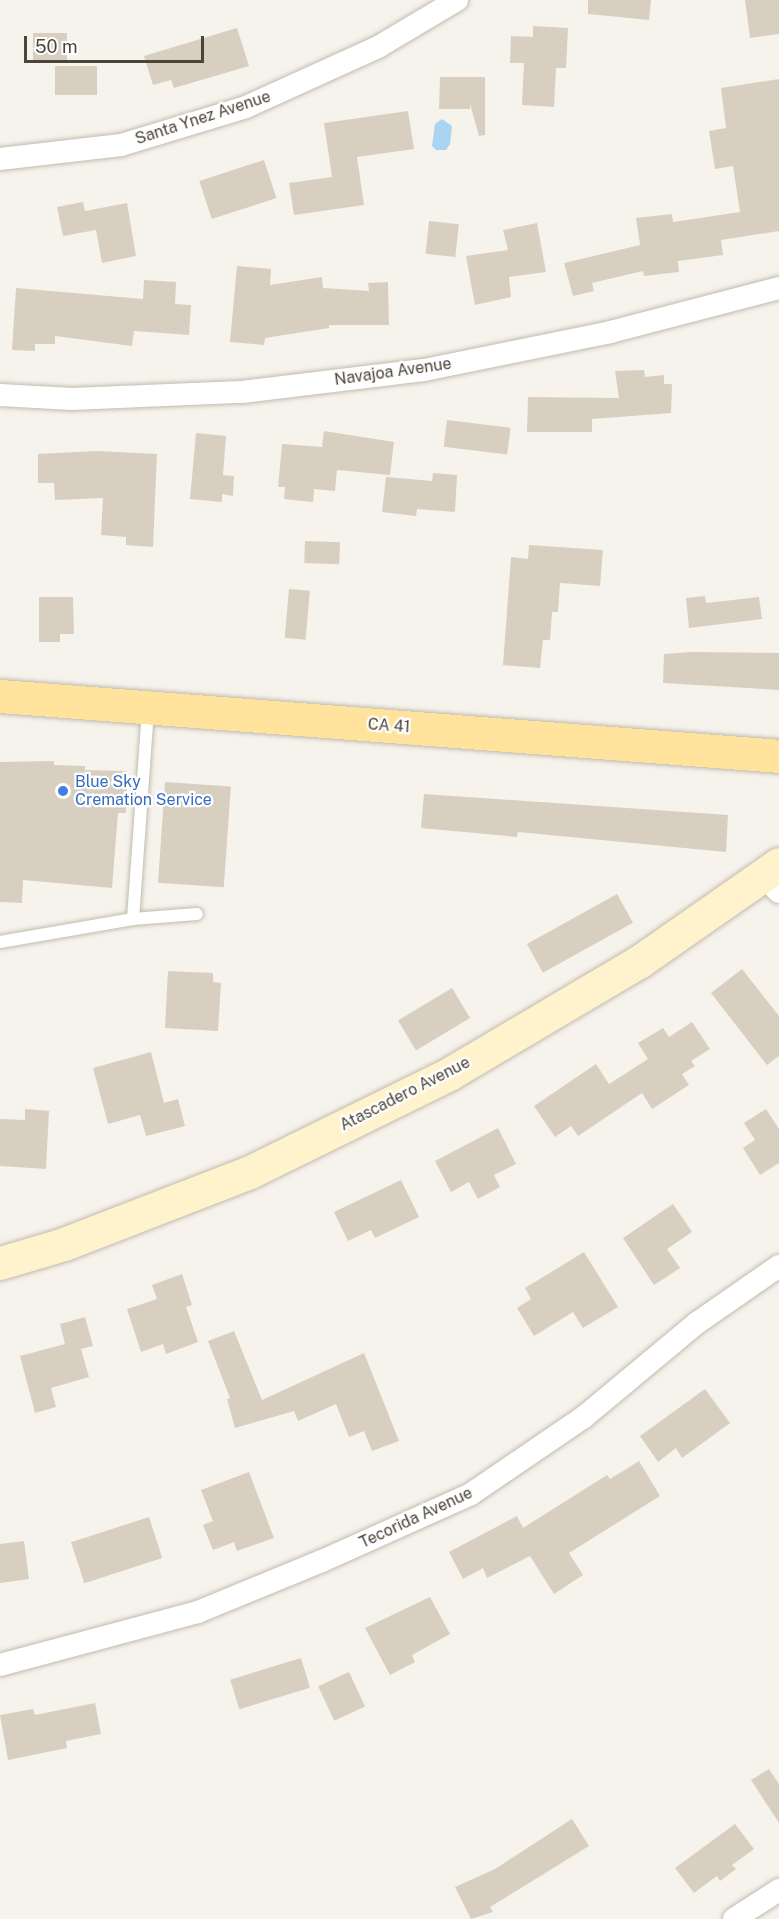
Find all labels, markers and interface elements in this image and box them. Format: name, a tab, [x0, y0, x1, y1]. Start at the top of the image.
scale bar	[27, 24, 207, 62]
text: 50 m	[35, 36, 78, 57]
street label: Santa Ynez Avenue	[133, 87, 273, 149]
street label: Navajoa Avenue	[333, 354, 453, 390]
street label: CA 41	[367, 715, 411, 737]
place label: Blue Sky Cremation Service	[75, 772, 212, 810]
marker: Blue Sky Cremation Service	[56, 784, 70, 798]
street label: Atascadero Avenue	[337, 1053, 473, 1135]
street label: Tecorida Avenue	[356, 1483, 476, 1553]

